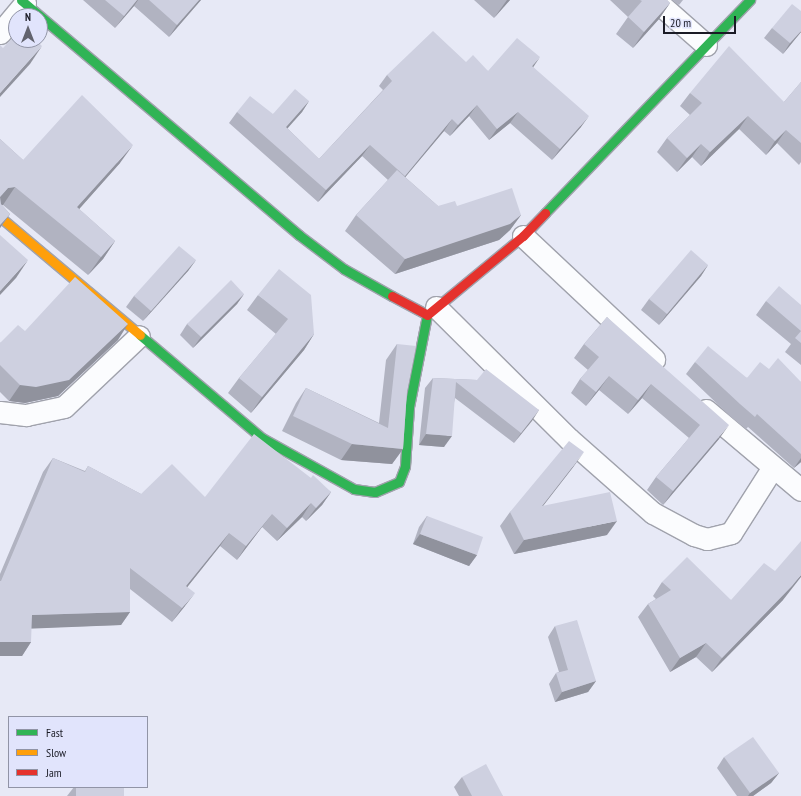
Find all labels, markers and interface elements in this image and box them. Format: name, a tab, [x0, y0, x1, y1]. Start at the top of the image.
north arrow	[8, 8, 48, 48]
scale bar	[665, 8, 738, 34]
text: N	[25, 10, 31, 24]
text: 20 m	[670, 15, 691, 30]
legend	[8, 716, 148, 788]
text: Fast	[46, 725, 63, 740]
text: Slow	[46, 745, 66, 760]
text: Jam	[46, 765, 62, 780]

